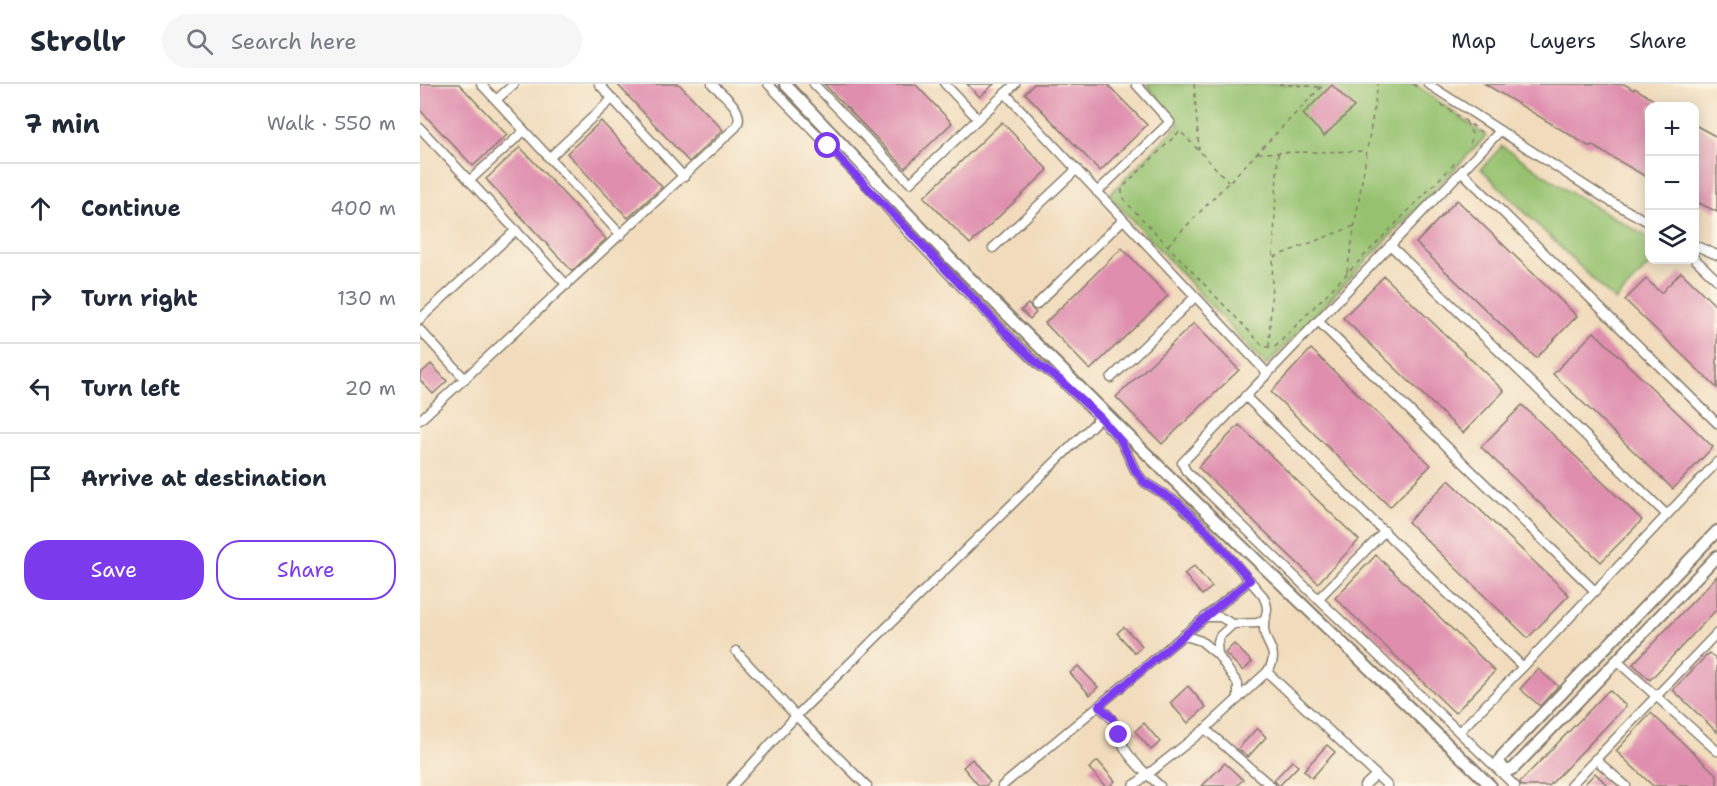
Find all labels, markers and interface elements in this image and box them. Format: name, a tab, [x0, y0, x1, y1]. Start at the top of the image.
search box	[162, 14, 582, 68]
text: Strollr	[30, 22, 126, 60]
icon: search	[183, 25, 216, 58]
text: Search here	[231, 27, 357, 56]
text: Map	[1451, 27, 1496, 55]
text: Layers	[1529, 27, 1596, 55]
text: Share	[1629, 27, 1687, 55]
map controls	[1645, 102, 1699, 264]
button: +	[1645, 102, 1699, 156]
text: 7 min	[24, 106, 100, 141]
text: Walk · 550 m	[267, 110, 396, 136]
route start	[814, 132, 840, 158]
button: −	[1645, 156, 1699, 210]
icon: ahead	[24, 192, 57, 225]
text: Continue	[81, 194, 181, 223]
text: 400 m	[330, 195, 396, 221]
button: layers	[1645, 210, 1699, 264]
icon: right	[24, 282, 57, 315]
text: Turn right	[81, 284, 198, 313]
text: 130 m	[337, 285, 396, 311]
icon: left	[24, 372, 57, 405]
text: Turn left	[81, 374, 180, 403]
text: 20 m	[345, 375, 396, 401]
icon: arrive	[24, 462, 57, 495]
text: Arrive at destination	[81, 464, 327, 493]
button: Save	[24, 540, 204, 600]
button: Share	[216, 540, 396, 600]
route end	[1105, 721, 1131, 747]

